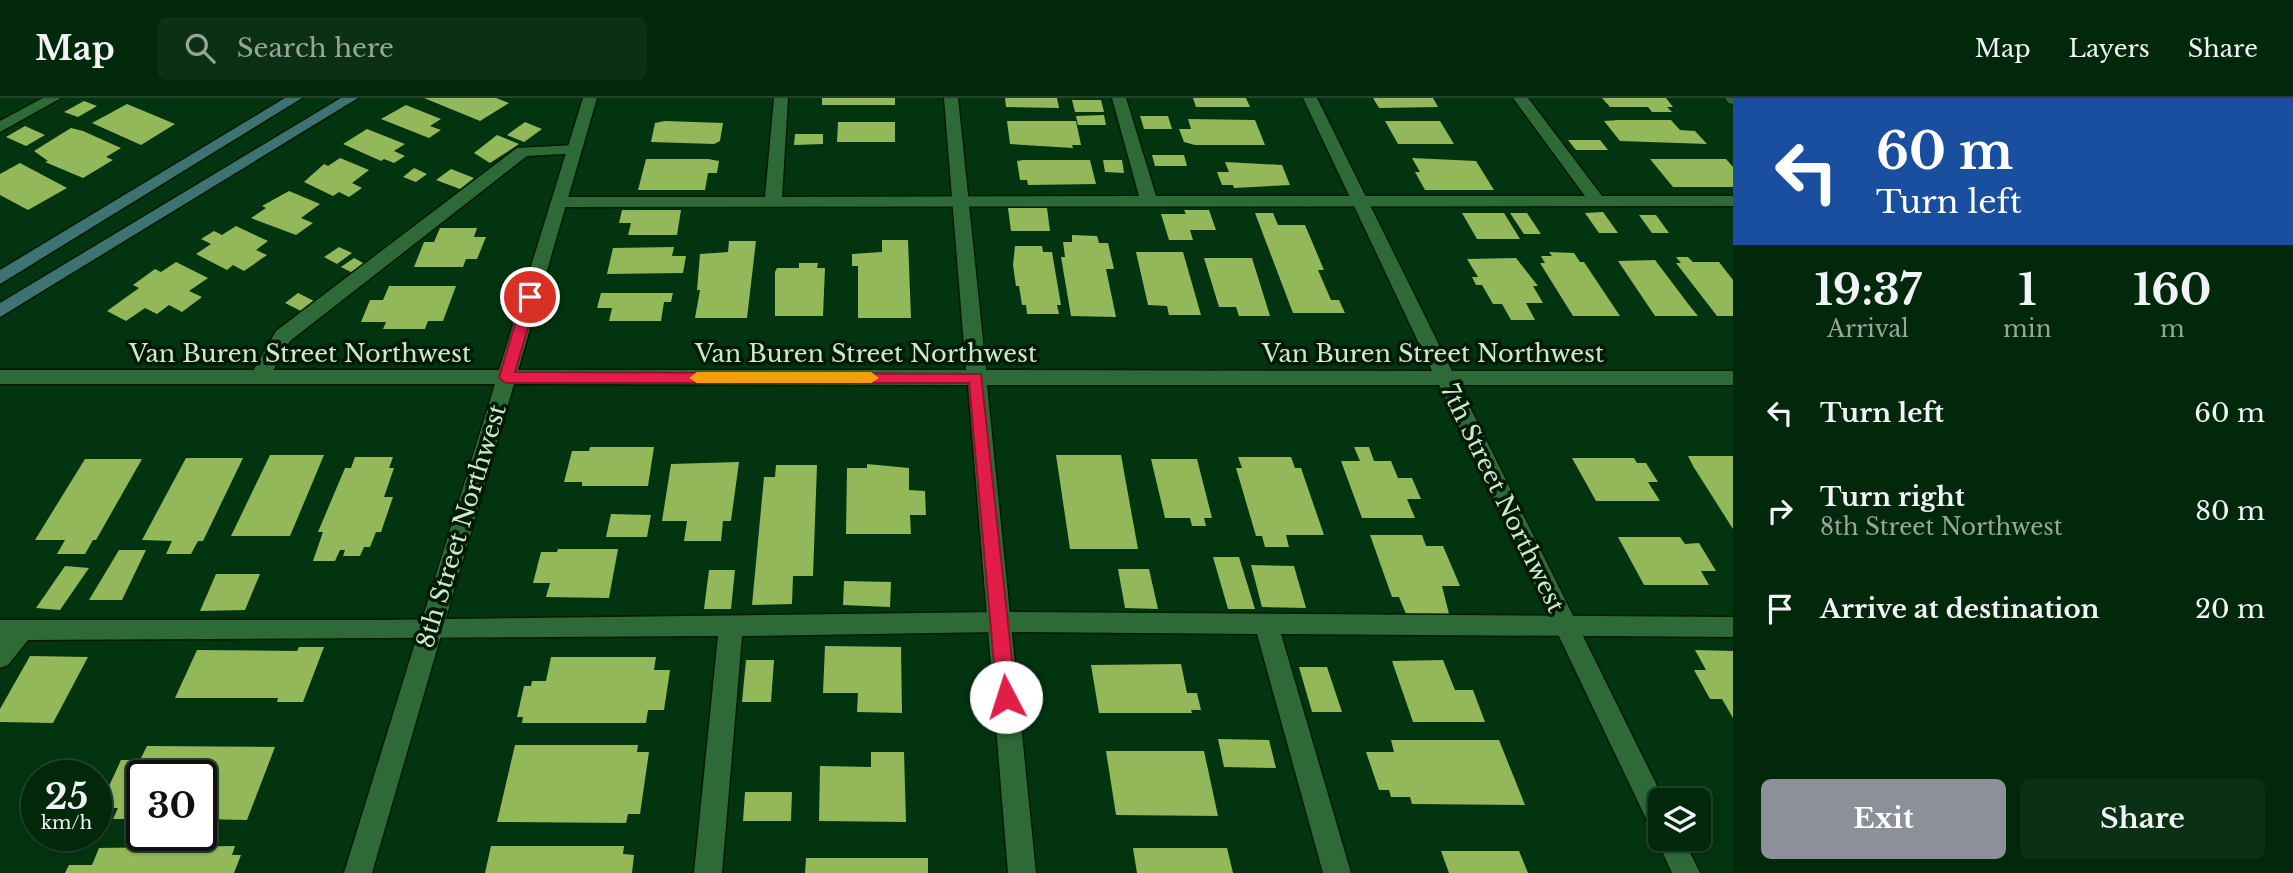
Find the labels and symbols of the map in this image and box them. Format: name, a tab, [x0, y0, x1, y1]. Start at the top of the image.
pin	[500, 267, 560, 327]
street label: Van Buren Street Northwest	[128, 339, 471, 368]
street label: Van Buren Street Northwest	[694, 339, 1037, 368]
street label: Van Buren Street Northwest	[1261, 339, 1604, 368]
street label: 7th Street Northwest	[1435, 379, 1571, 617]
street label: 8th Street Northwest	[410, 401, 512, 651]
position arrow	[969, 660, 1043, 734]
speed limit sign: 30	[126, 760, 217, 851]

